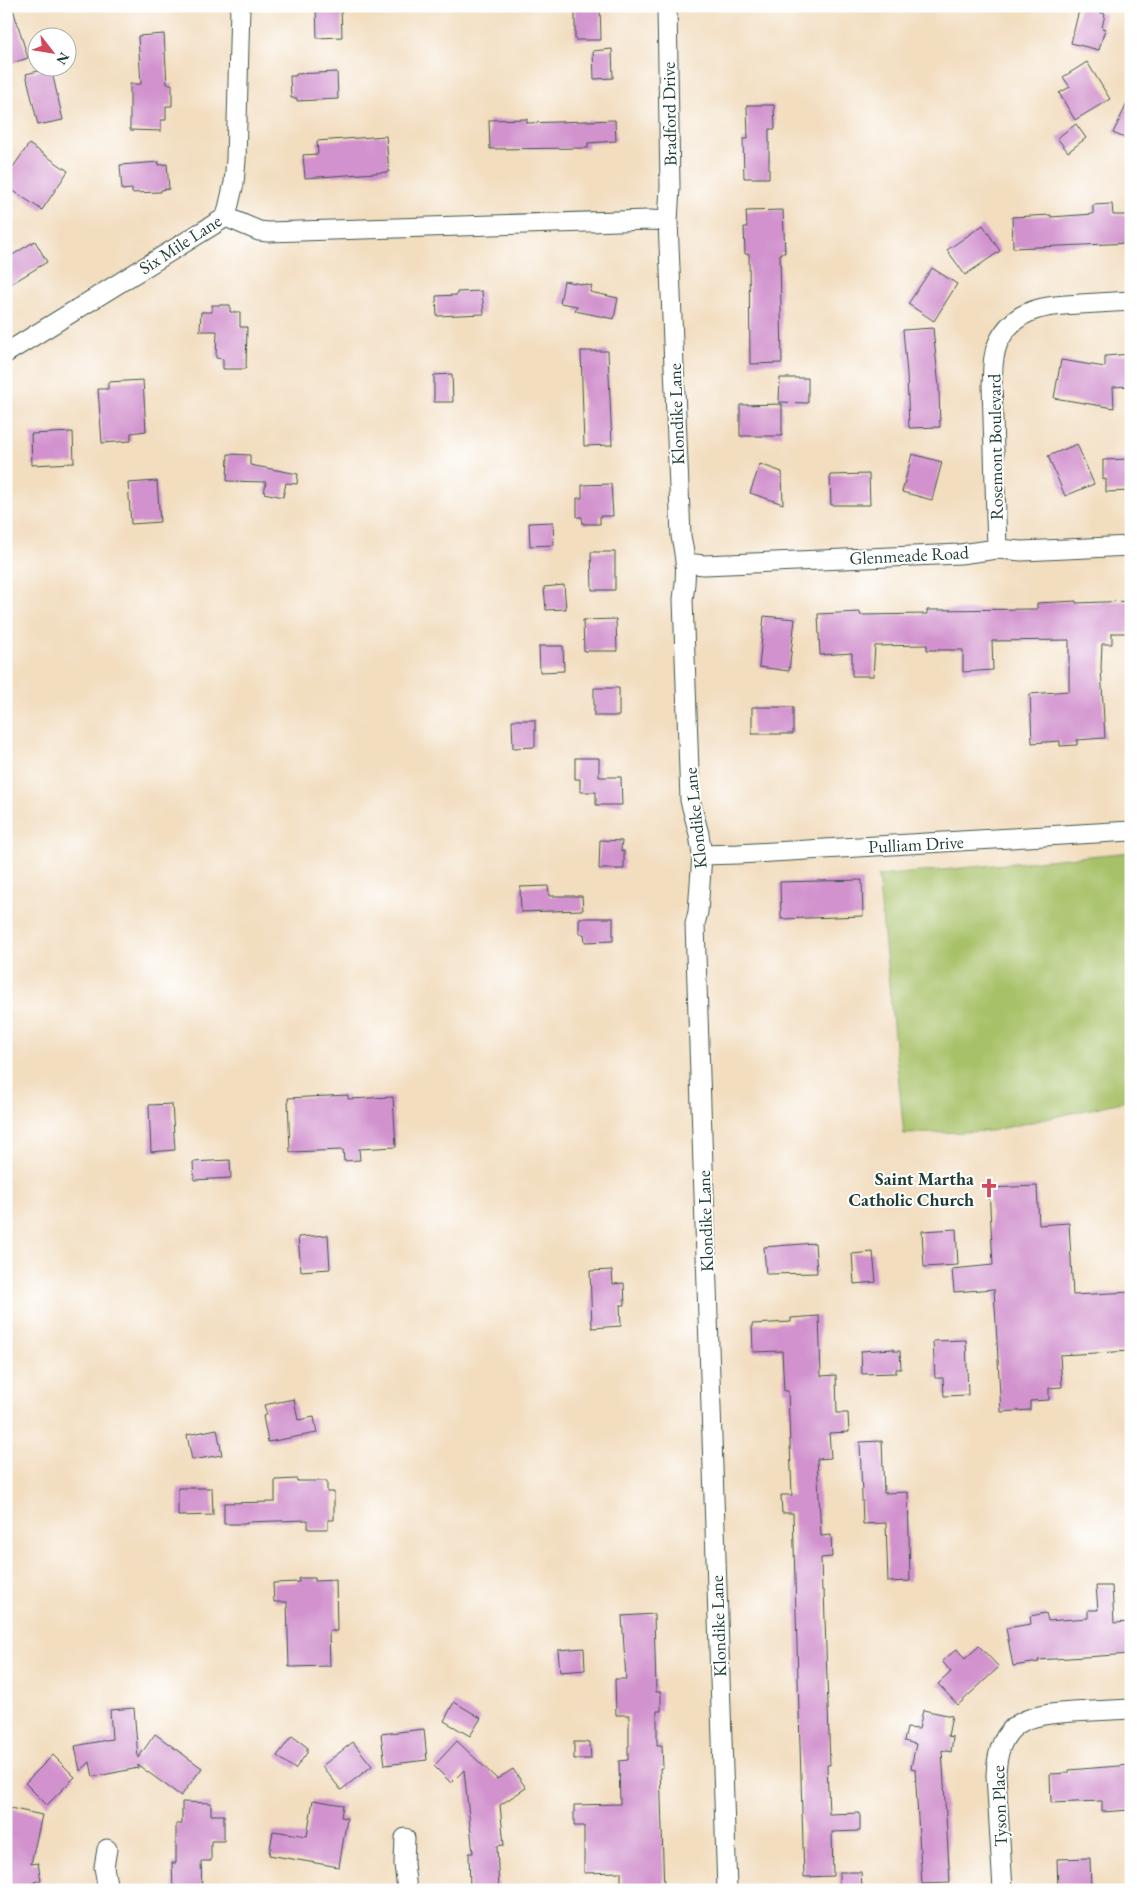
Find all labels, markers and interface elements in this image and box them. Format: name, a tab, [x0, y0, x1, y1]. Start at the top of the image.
north arrow	[28, 28, 78, 78]
text: N	[52, 49, 74, 69]
street label: Bradford Drive	[657, 62, 681, 166]
street label: Six Mile Lane	[134, 209, 226, 279]
street label: Klondike Lane	[663, 363, 689, 465]
street label: Rosemont Boulevard	[982, 373, 1008, 520]
street label: Glenmeade Road	[849, 540, 970, 570]
street label: Klondike Lane	[678, 766, 712, 870]
street label: Pulliam Drive	[868, 830, 964, 858]
place label: Saint Martha Catholic Church	[849, 1167, 974, 1211]
street label: Klondike Lane	[692, 1170, 718, 1272]
church icon: Saint Martha Catholic Church	[978, 1177, 1000, 1199]
street label: Klondike Lane	[705, 1575, 731, 1677]
street label: Tyson Place	[986, 1765, 1012, 1847]

